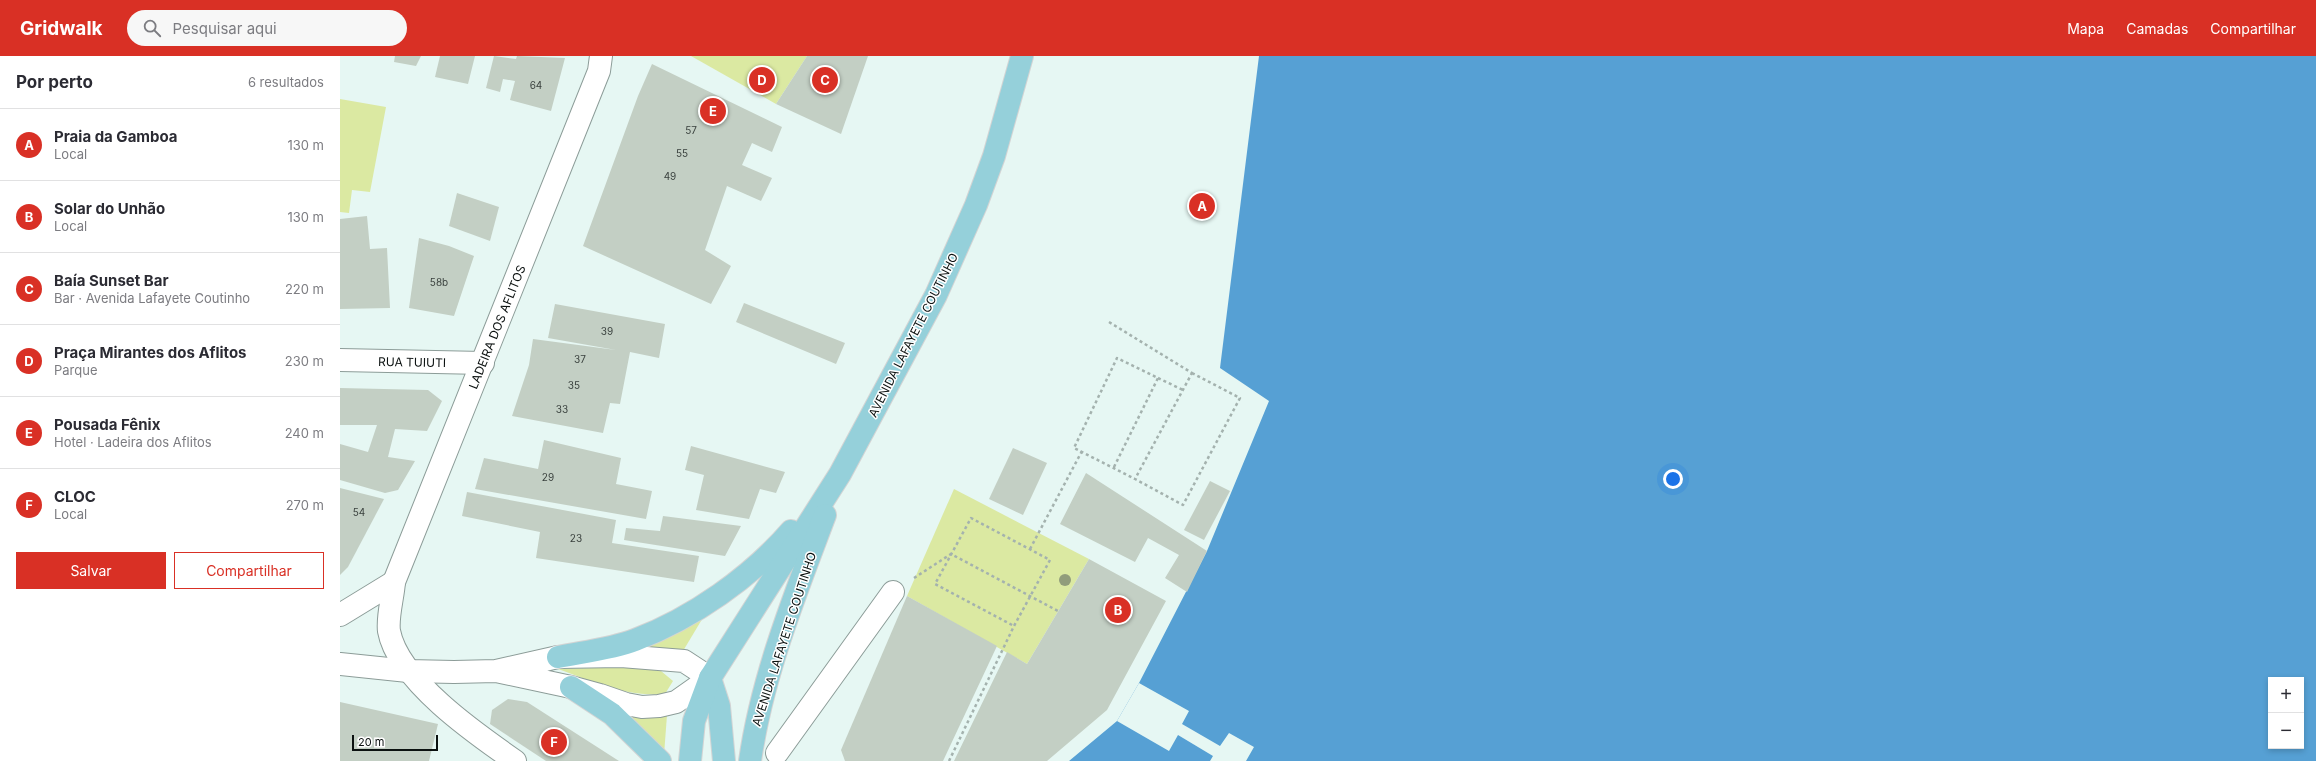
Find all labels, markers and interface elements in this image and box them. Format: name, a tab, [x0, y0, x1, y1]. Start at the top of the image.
search box	[127, 10, 407, 46]
text: Gridwalk	[20, 17, 103, 40]
icon: search	[141, 17, 163, 39]
text: Pesquisar aqui	[173, 19, 277, 38]
text: Mapa	[2067, 20, 2104, 37]
text: Camadas	[2126, 20, 2188, 37]
text: Compartilhar	[2210, 20, 2296, 37]
pin: D	[749, 65, 775, 95]
pin: C	[812, 65, 838, 95]
text: Por perto	[16, 72, 93, 92]
text: 6 resultados	[248, 74, 324, 90]
house number: 64	[530, 79, 542, 91]
pin: E	[700, 96, 726, 126]
house number: 57	[685, 124, 697, 136]
text: Praia da Gamboa	[54, 127, 178, 146]
text: A	[24, 137, 34, 153]
text: 130 m	[287, 137, 324, 153]
text: Local	[54, 146, 87, 162]
house number: 55	[676, 147, 688, 159]
house number: 49	[664, 170, 676, 182]
pin: A	[1189, 191, 1215, 221]
text: Solar do Unhão	[54, 199, 165, 218]
text: B	[25, 209, 33, 225]
text: 130 m	[287, 209, 324, 225]
text: Local	[54, 218, 87, 234]
street label: AVENIDA LAFAYETE COUTINHO	[865, 250, 961, 420]
street label: LADEIRA DOS AFLITOS	[465, 263, 529, 391]
text: Baía Sunset Bar	[54, 271, 169, 290]
house number: 58b	[430, 276, 448, 288]
text: C	[24, 281, 34, 297]
text: 220 m	[285, 281, 324, 297]
text: Bar · Avenida Lafayete Coutinho	[54, 290, 250, 306]
house number: 39	[601, 325, 613, 337]
text: Praça Mirantes dos Aflitos	[54, 343, 247, 362]
text: D	[24, 353, 34, 369]
text: 230 m	[285, 353, 324, 369]
house number: 37	[574, 353, 586, 365]
street label: RUA TUIUTI	[378, 354, 446, 370]
text: Parque	[54, 362, 98, 378]
house number: 35	[568, 379, 580, 391]
house number: 33	[556, 403, 568, 415]
text: Pousada Fênix	[54, 415, 160, 434]
text: E	[25, 425, 33, 441]
text: 240 m	[285, 425, 324, 441]
text: Hotel · Ladeira dos Aflitos	[54, 434, 212, 450]
your location	[1663, 469, 1683, 489]
house number: 29	[542, 471, 554, 483]
text: CLOC	[54, 487, 96, 506]
text: F	[25, 497, 33, 513]
text: 270 m	[286, 497, 324, 513]
text: Local	[54, 506, 87, 522]
house number: 54	[353, 506, 365, 518]
house number: 23	[570, 532, 582, 544]
street label: AVENIDA LAFAYETE COUTINHO	[749, 550, 819, 728]
button: Salvar	[16, 552, 166, 589]
button: Compartilhar	[174, 552, 324, 589]
pin: B	[1105, 595, 1131, 625]
map controls	[2268, 677, 2304, 749]
button: +	[2268, 677, 2304, 713]
button: −	[2268, 713, 2304, 749]
pin: F	[541, 727, 567, 757]
scale bar	[352, 733, 438, 752]
text: 20 m	[358, 735, 384, 749]

